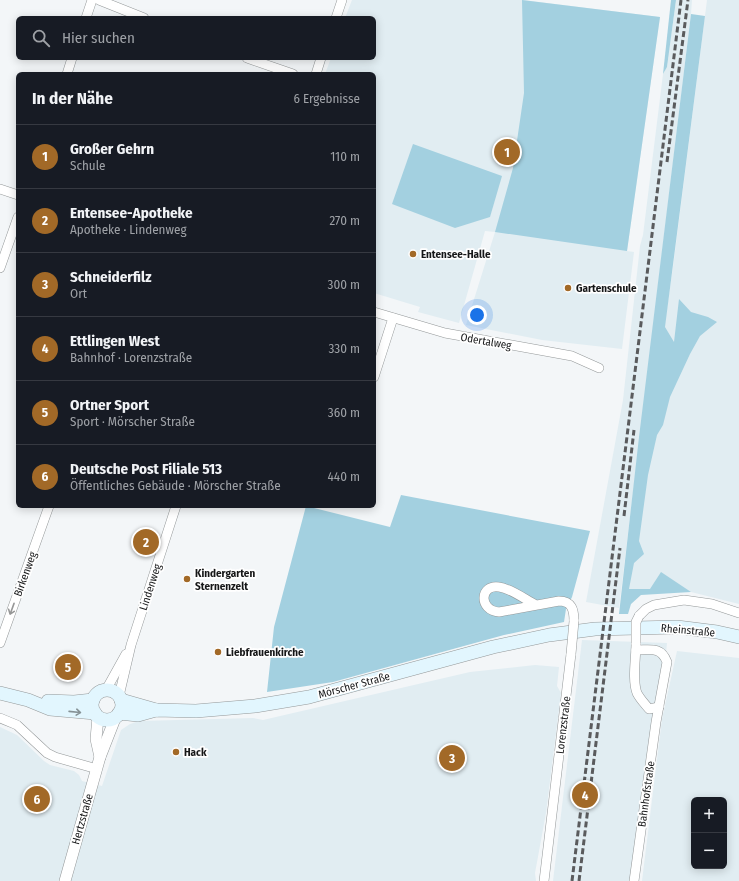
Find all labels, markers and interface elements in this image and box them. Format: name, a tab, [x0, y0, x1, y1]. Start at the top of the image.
search box	[16, 16, 376, 60]
icon: search	[30, 27, 52, 49]
text: Hier suchen	[62, 29, 135, 47]
text: In der Nähe	[32, 88, 113, 109]
text: 6 Ergebnisse	[293, 91, 360, 106]
pin: 1	[494, 137, 520, 167]
text: Großer Gehrn	[70, 140, 154, 158]
text: 1	[42, 149, 48, 164]
text: 110 m	[330, 149, 360, 164]
text: Schule	[70, 158, 105, 173]
text: Entensee-Apotheke	[70, 204, 193, 222]
text: 2	[42, 213, 48, 228]
text: 270 m	[329, 213, 360, 228]
text: Apotheke · Lindenweg	[70, 222, 187, 237]
place label: Entensee-Halle	[421, 248, 491, 261]
marker: Entensee-Halle	[408, 249, 418, 259]
text: Schneiderfilz	[70, 268, 152, 286]
text: 3	[42, 277, 48, 292]
text: 300 m	[328, 277, 360, 292]
place label: Gartenschule	[576, 282, 637, 295]
marker: Gartenschule	[563, 283, 573, 293]
text: Ort	[70, 286, 87, 301]
your location	[467, 305, 487, 325]
street label: Odertalweg	[459, 331, 513, 353]
text: Ettlingen West	[70, 332, 160, 350]
text: 4	[42, 341, 48, 356]
text: 330 m	[328, 341, 360, 356]
text: Bahnhof · Lorenzstraße	[70, 350, 192, 365]
text: Ortner Sport	[70, 396, 149, 414]
text: 5	[42, 405, 48, 420]
text: 360 m	[328, 405, 360, 420]
text: Sport · Mörscher Straße	[70, 414, 195, 429]
text: Deutsche Post Filiale 513	[70, 460, 222, 478]
text: 6	[42, 469, 48, 484]
text: 440 m	[328, 469, 360, 484]
text: Öffentliches Gebäude · Mörscher Straße	[70, 478, 281, 493]
pin: 2	[133, 527, 159, 557]
street label: Birkenweg	[11, 549, 40, 598]
street label: Lindenweg	[137, 561, 164, 612]
place label: Kindergarten Sternenzelt	[195, 567, 255, 593]
marker: Kindergarten Sternenzelt	[182, 574, 192, 584]
one-way arrow	[8, 602, 16, 614]
street label: Rheinstraße	[660, 622, 716, 639]
place label: Liebfrauenkirche	[226, 646, 304, 659]
marker: Liebfrauenkirche	[213, 647, 223, 657]
pin: 5	[55, 652, 81, 682]
street label: Mörscher Straße	[317, 670, 391, 701]
street label: Lorenzstraße	[554, 695, 573, 755]
one-way arrow	[68, 708, 81, 715]
pin: 3	[439, 743, 465, 773]
place label: Hack	[184, 746, 207, 759]
marker: Hack	[171, 747, 181, 757]
street label: Bahnhofstraße	[635, 760, 658, 828]
pin: 4	[572, 780, 598, 810]
pin: 6	[24, 784, 50, 814]
street label: Hertzstraße	[69, 792, 96, 846]
map controls	[691, 797, 727, 869]
button: +	[691, 797, 727, 833]
button: −	[691, 833, 727, 869]

